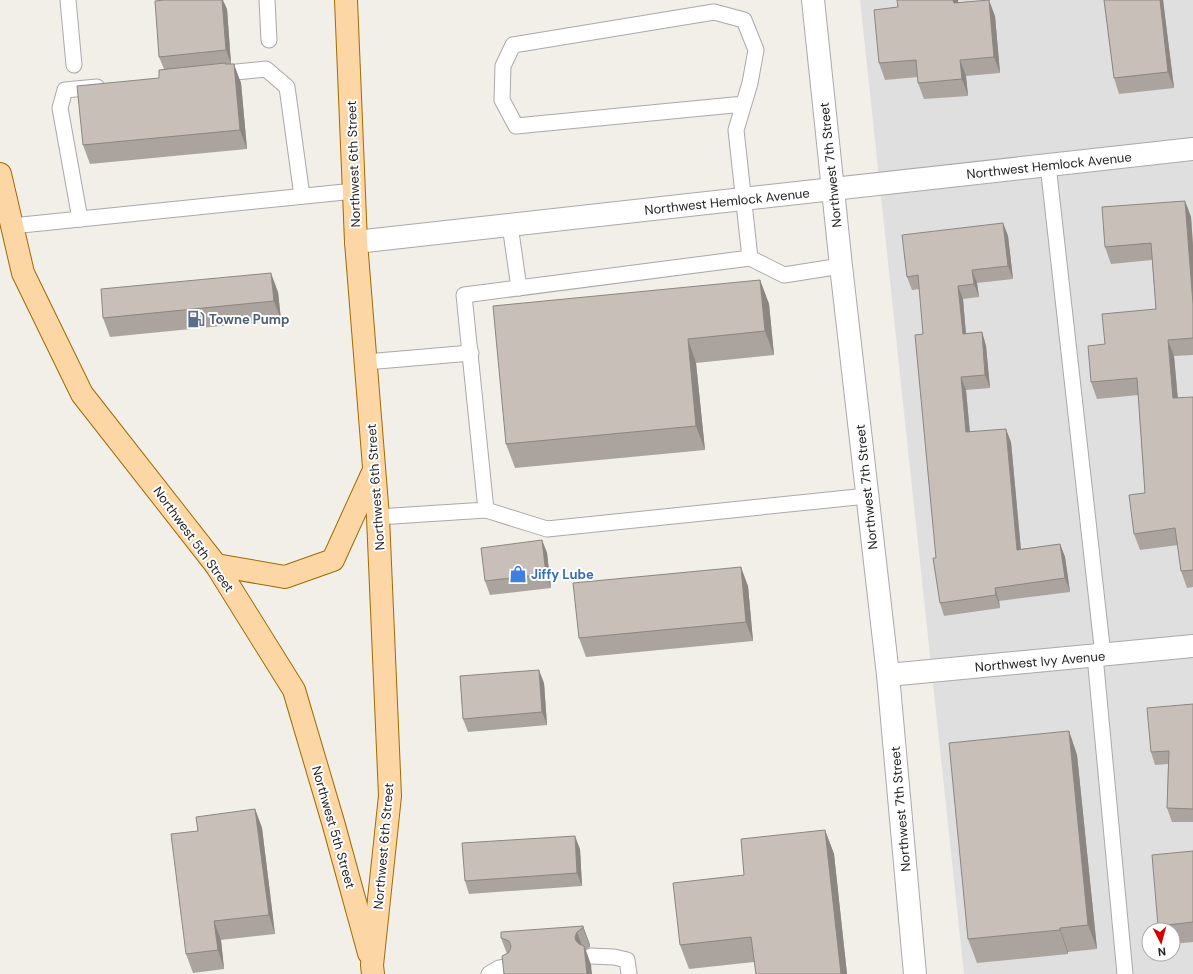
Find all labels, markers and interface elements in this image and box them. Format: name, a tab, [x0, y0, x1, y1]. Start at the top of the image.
street label: Northwest 6th Street	[343, 100, 364, 228]
street label: Northwest 7th Street	[815, 102, 846, 228]
street label: Northwest Hemlock Avenue	[966, 148, 1132, 183]
street label: Northwest Hemlock Avenue	[644, 184, 810, 219]
fuel station icon: Towne Pump	[186, 309, 206, 329]
place label: Towne Pump	[209, 311, 290, 328]
street label: Northwest 6th Street	[363, 423, 388, 551]
street label: Northwest 7th Street	[851, 424, 882, 550]
street label: Northwest 5th Street	[149, 483, 238, 596]
shop icon: Jiffy Lube	[508, 564, 528, 584]
place label: Jiffy Lube	[531, 566, 594, 583]
street label: Northwest Ivy Avenue	[974, 647, 1106, 676]
street label: Northwest 7th Street	[887, 746, 914, 872]
street label: Northwest 5th Street	[308, 764, 359, 890]
street label: Northwest 6th Street	[369, 782, 397, 910]
north arrow	[1141, 922, 1181, 962]
text: N	[1157, 945, 1167, 959]

